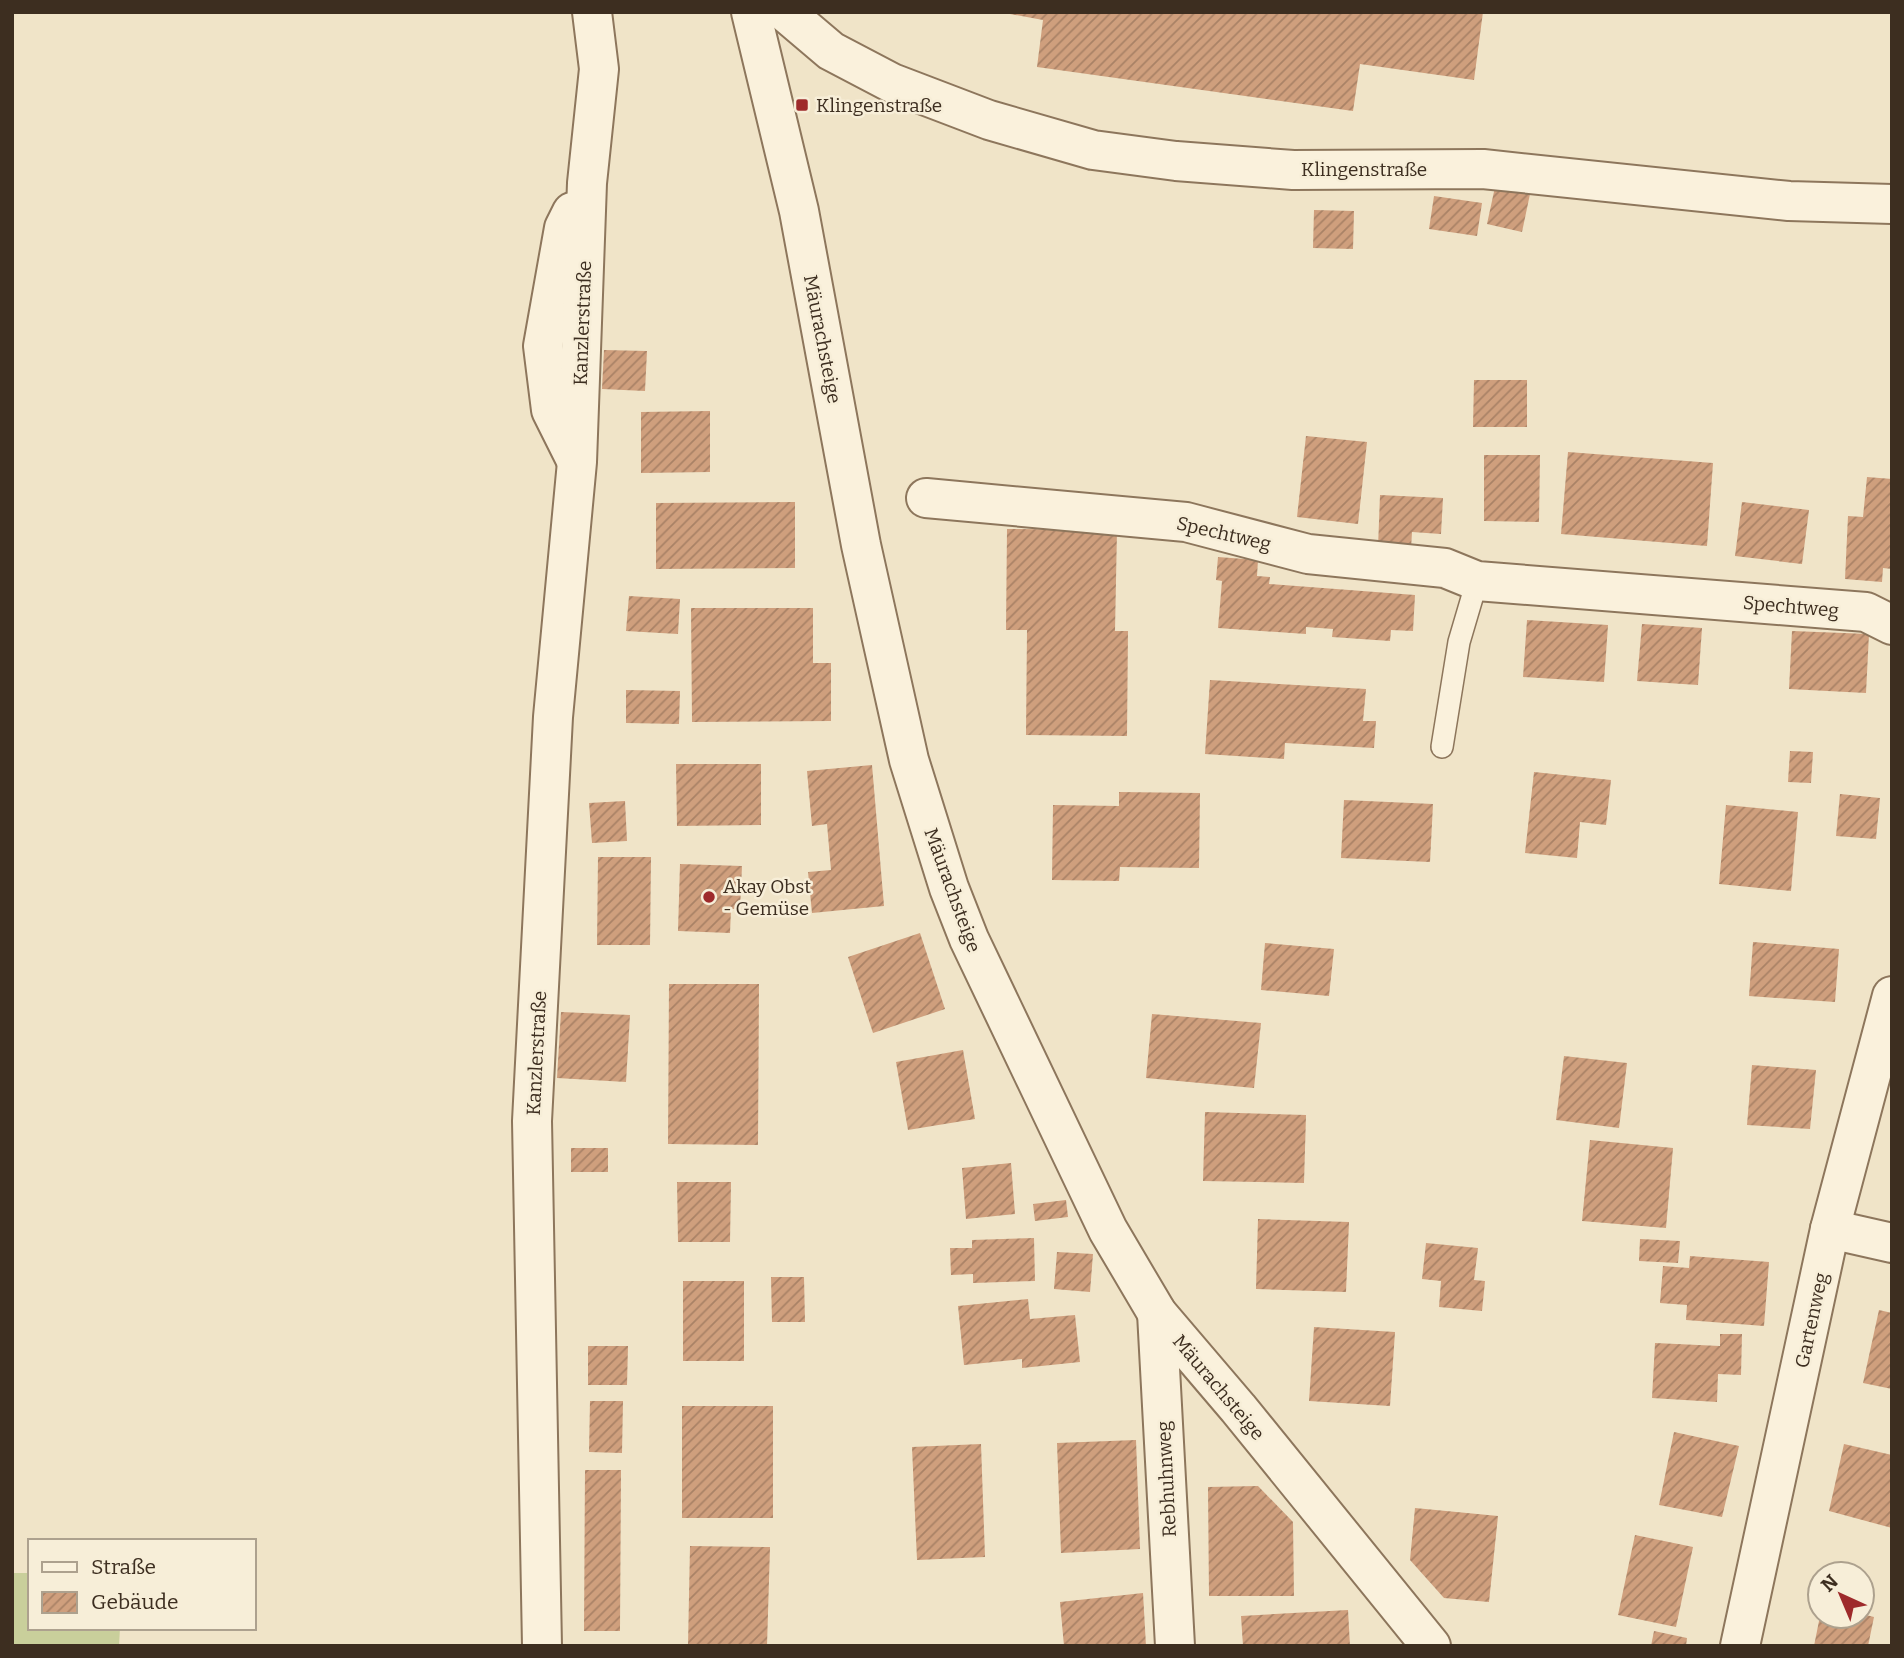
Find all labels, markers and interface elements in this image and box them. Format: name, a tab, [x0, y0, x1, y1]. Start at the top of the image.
place label: Klingenstraße	[816, 94, 942, 117]
marker: Klingenstraße	[794, 97, 810, 113]
street label: Klingenstraße	[1301, 158, 1427, 181]
street label: Kanzlerstraße	[569, 260, 596, 386]
street label: Mäurachsteige	[799, 273, 846, 405]
street label: Spechtweg	[1174, 511, 1274, 556]
street label: Spechtweg	[1742, 591, 1840, 622]
street label: Mäurachsteige	[919, 825, 986, 956]
place label: Akay Obst - Gemüse	[723, 875, 811, 920]
marker: Akay Obst - Gemüse	[701, 889, 717, 905]
street label: Kanzlerstraße	[522, 990, 551, 1116]
street label: Gartenweg	[1790, 1270, 1833, 1370]
street label: Mäurachsteige	[1168, 1330, 1269, 1445]
street label: Rebhuhnweg	[1152, 1420, 1181, 1538]
legend	[28, 1539, 256, 1630]
text: Straße	[91, 1554, 156, 1580]
north arrow	[1806, 1560, 1876, 1630]
text: N	[1816, 1570, 1843, 1596]
text: Gebäude	[91, 1589, 179, 1615]

